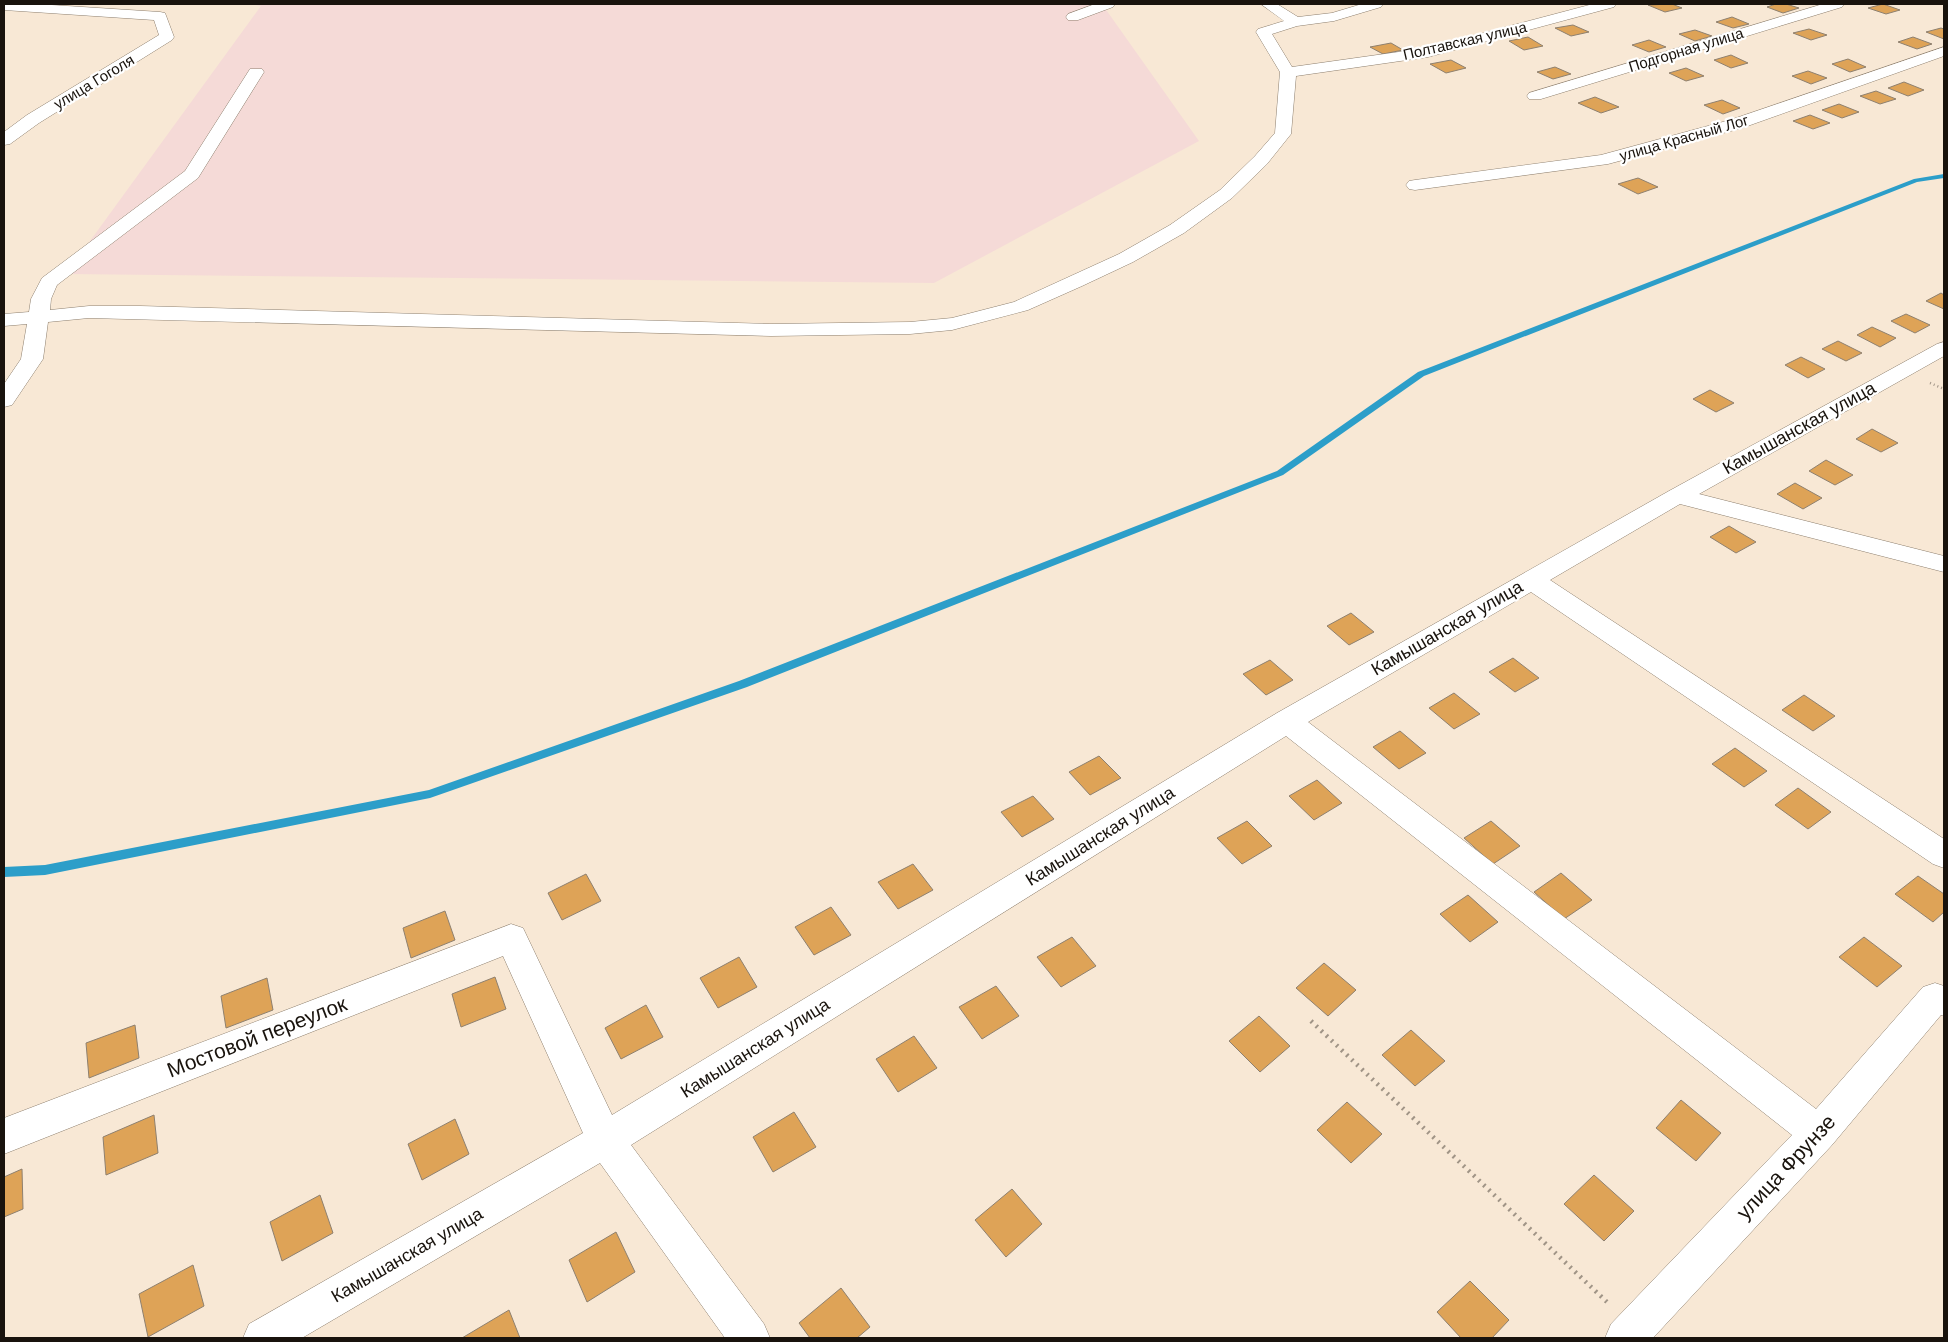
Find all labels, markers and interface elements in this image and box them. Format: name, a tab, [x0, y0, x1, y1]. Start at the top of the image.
street label: Полтавская улица	[1401, 17, 1530, 65]
street label: Подгорная улица	[1626, 23, 1747, 77]
street label: улица Гоголя	[50, 50, 138, 114]
street label: улица Красный Лог	[1617, 110, 1751, 166]
street label: Камышанская улица	[1718, 375, 1881, 480]
street label: Камышанская улица	[1367, 574, 1528, 681]
street label: Камышанская улица	[1021, 780, 1180, 892]
street label: Мостовой переулок	[163, 990, 352, 1084]
street label: Камышанская улица	[676, 992, 835, 1104]
street label: улица Фрунзе	[1730, 1108, 1842, 1226]
street label: Камышанская улица	[327, 1201, 488, 1308]

